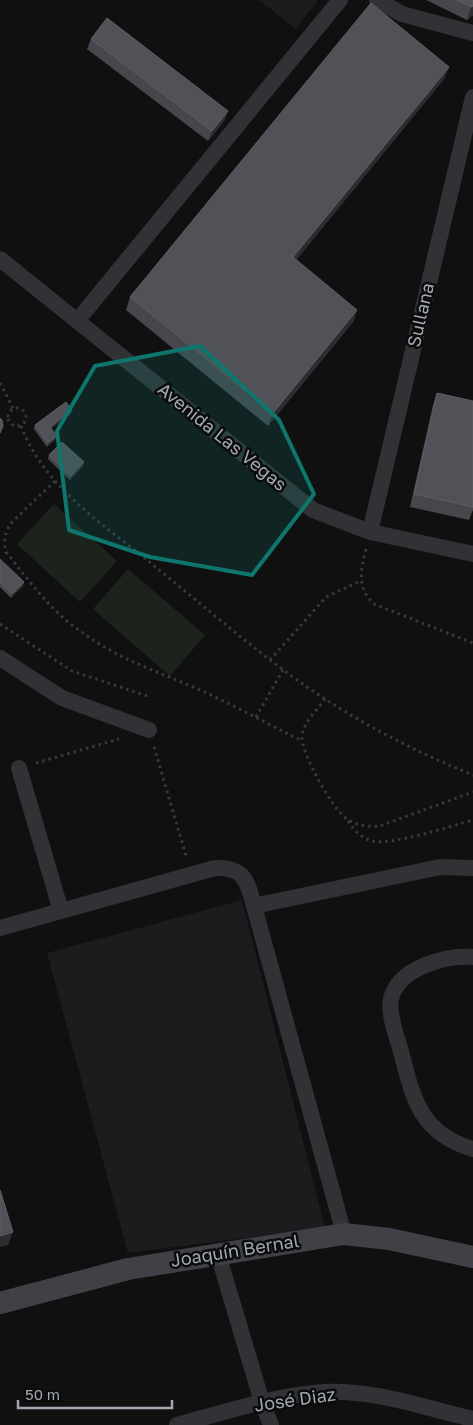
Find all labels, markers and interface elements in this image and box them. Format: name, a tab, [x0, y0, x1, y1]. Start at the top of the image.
street label: Sullana	[402, 280, 438, 349]
street label: Avenida Las Vegas	[154, 377, 292, 495]
street label: Joaquín Bernal	[169, 1229, 301, 1271]
scale bar	[18, 1378, 171, 1410]
street label: José Diaz	[253, 1382, 337, 1416]
text: 50 m	[25, 1385, 60, 1403]

